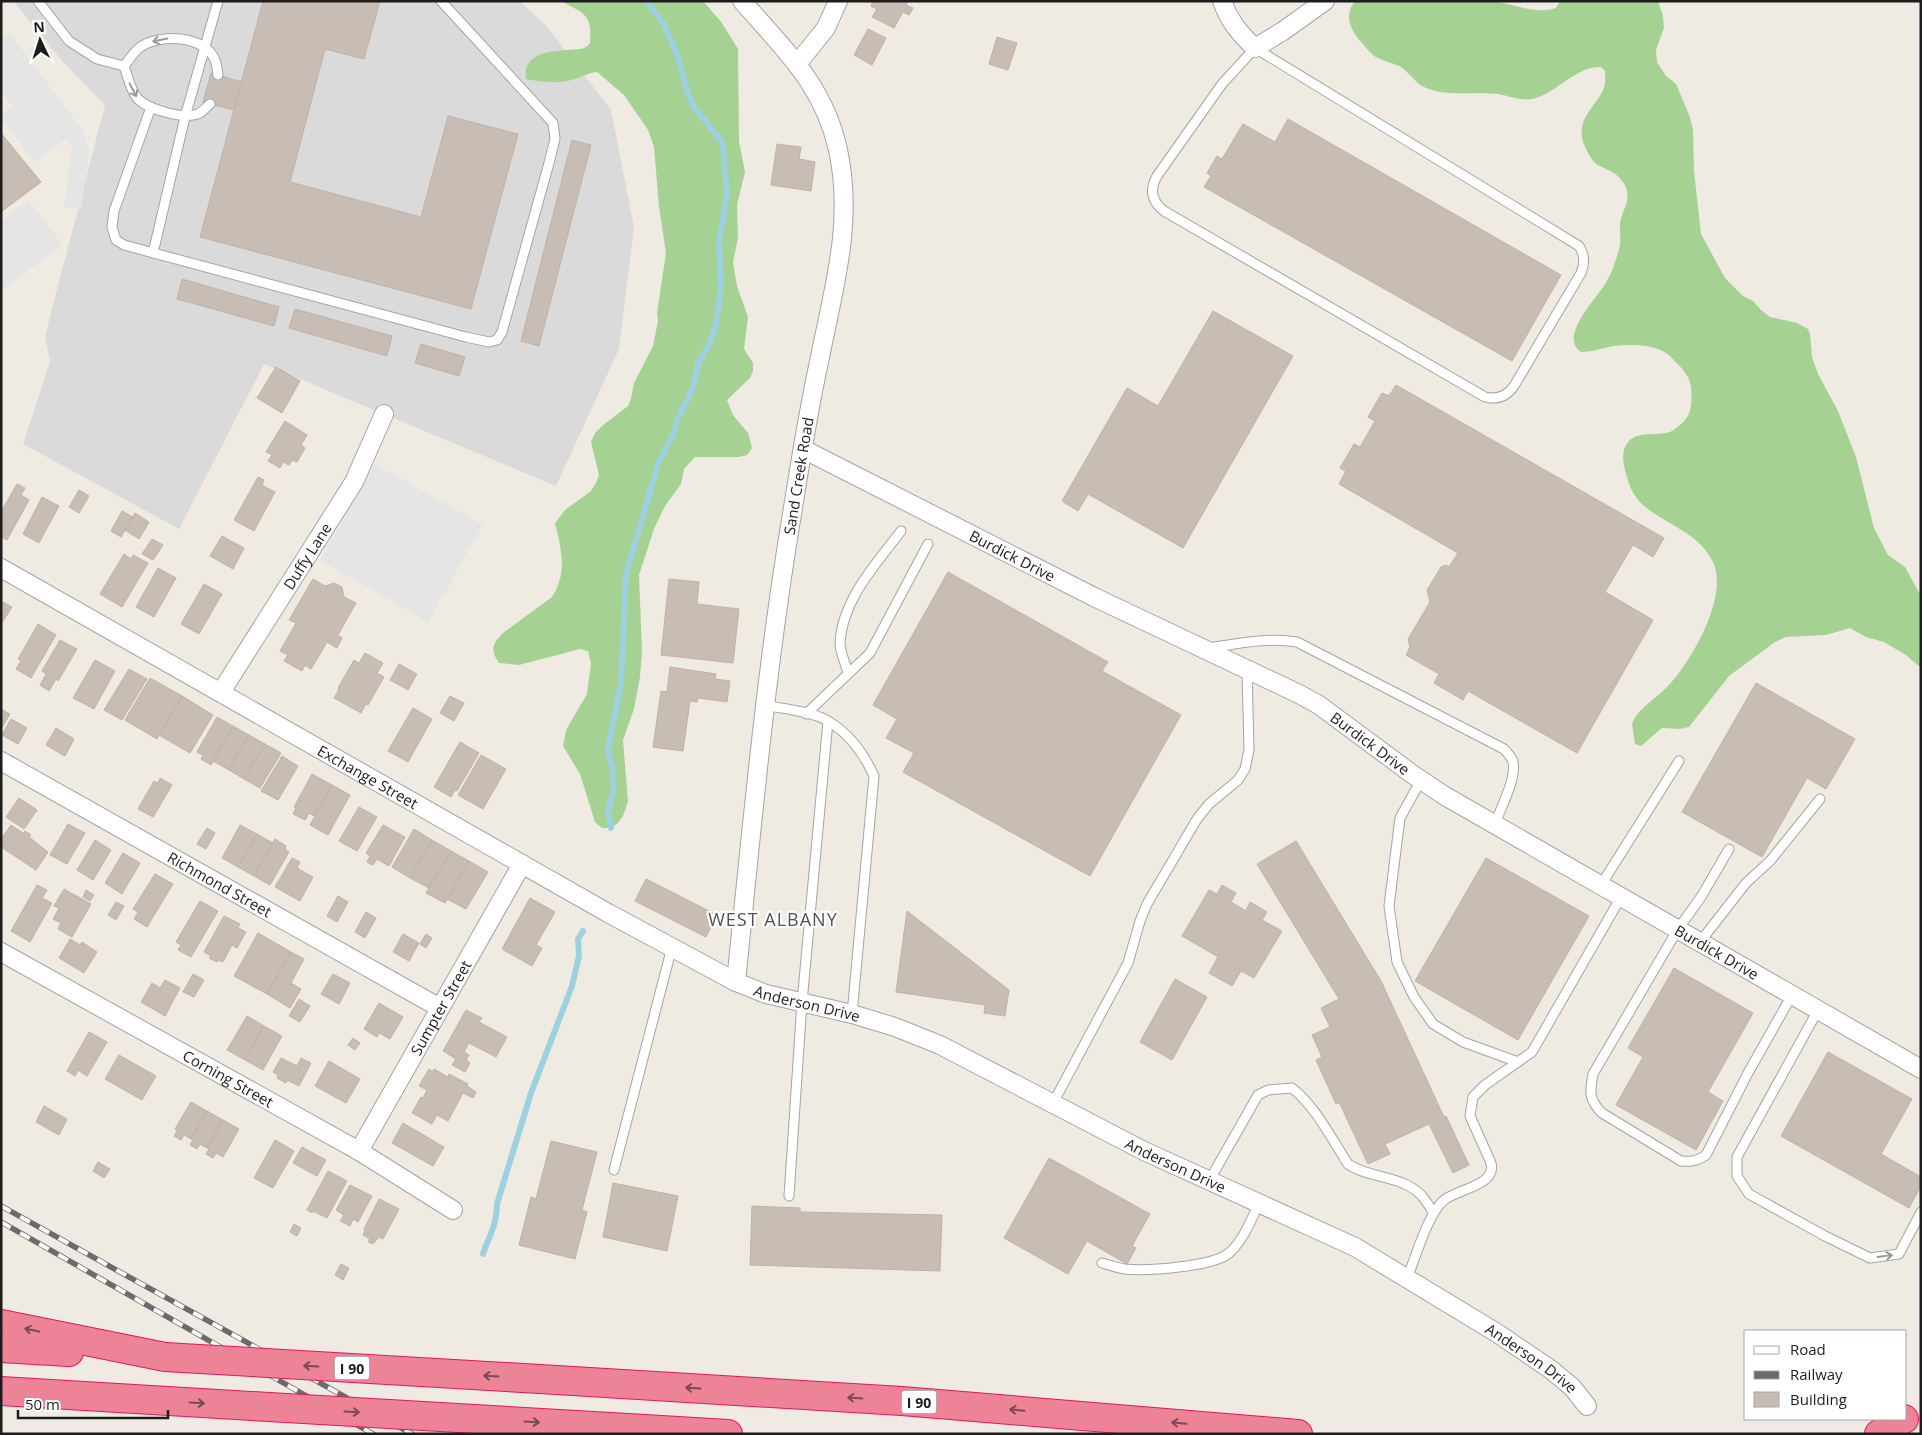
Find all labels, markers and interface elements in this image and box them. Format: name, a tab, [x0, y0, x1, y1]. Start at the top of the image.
north arrow	[15, 15, 65, 65]
text: N	[33, 17, 45, 36]
one-way arrow	[153, 36, 169, 46]
one-way arrow	[129, 82, 138, 97]
street label: Sand Creek Road	[779, 415, 818, 536]
street label: Duffy Lane	[279, 519, 336, 593]
street label: Burdick Drive	[966, 525, 1059, 586]
street label: Burdick Drive	[1327, 707, 1414, 779]
street label: Exchange Street	[314, 740, 422, 813]
street label: Richmond Street	[164, 847, 275, 921]
district label: WEST ALBANY	[708, 907, 838, 931]
street label: Burdick Drive	[1671, 920, 1763, 984]
street label: Sumpter Street	[406, 956, 475, 1059]
street label: Anderson Drive	[751, 980, 863, 1026]
street label: Corning Street	[179, 1045, 277, 1112]
street label: Anderson Drive	[1122, 1133, 1229, 1197]
one-way arrow	[1877, 1251, 1893, 1261]
street label: Anderson Drive	[1482, 1318, 1583, 1397]
one-way arrow	[24, 1325, 40, 1334]
legend	[1744, 1330, 1907, 1420]
text: Road	[1790, 1339, 1826, 1359]
road number: I 90	[334, 1356, 370, 1380]
one-way arrow	[303, 1361, 319, 1370]
text: Railway	[1790, 1364, 1843, 1384]
one-way arrow	[483, 1372, 499, 1381]
one-way arrow	[685, 1383, 701, 1392]
scale bar	[18, 1388, 168, 1420]
text: Building	[1790, 1389, 1847, 1409]
road number: I 90	[902, 1390, 936, 1414]
one-way arrow	[847, 1393, 863, 1403]
text: 50 m	[25, 1394, 60, 1414]
one-way arrow	[188, 1398, 204, 1407]
one-way arrow	[1010, 1405, 1026, 1414]
one-way arrow	[344, 1407, 360, 1416]
one-way arrow	[524, 1418, 540, 1427]
one-way arrow	[1172, 1419, 1188, 1428]

